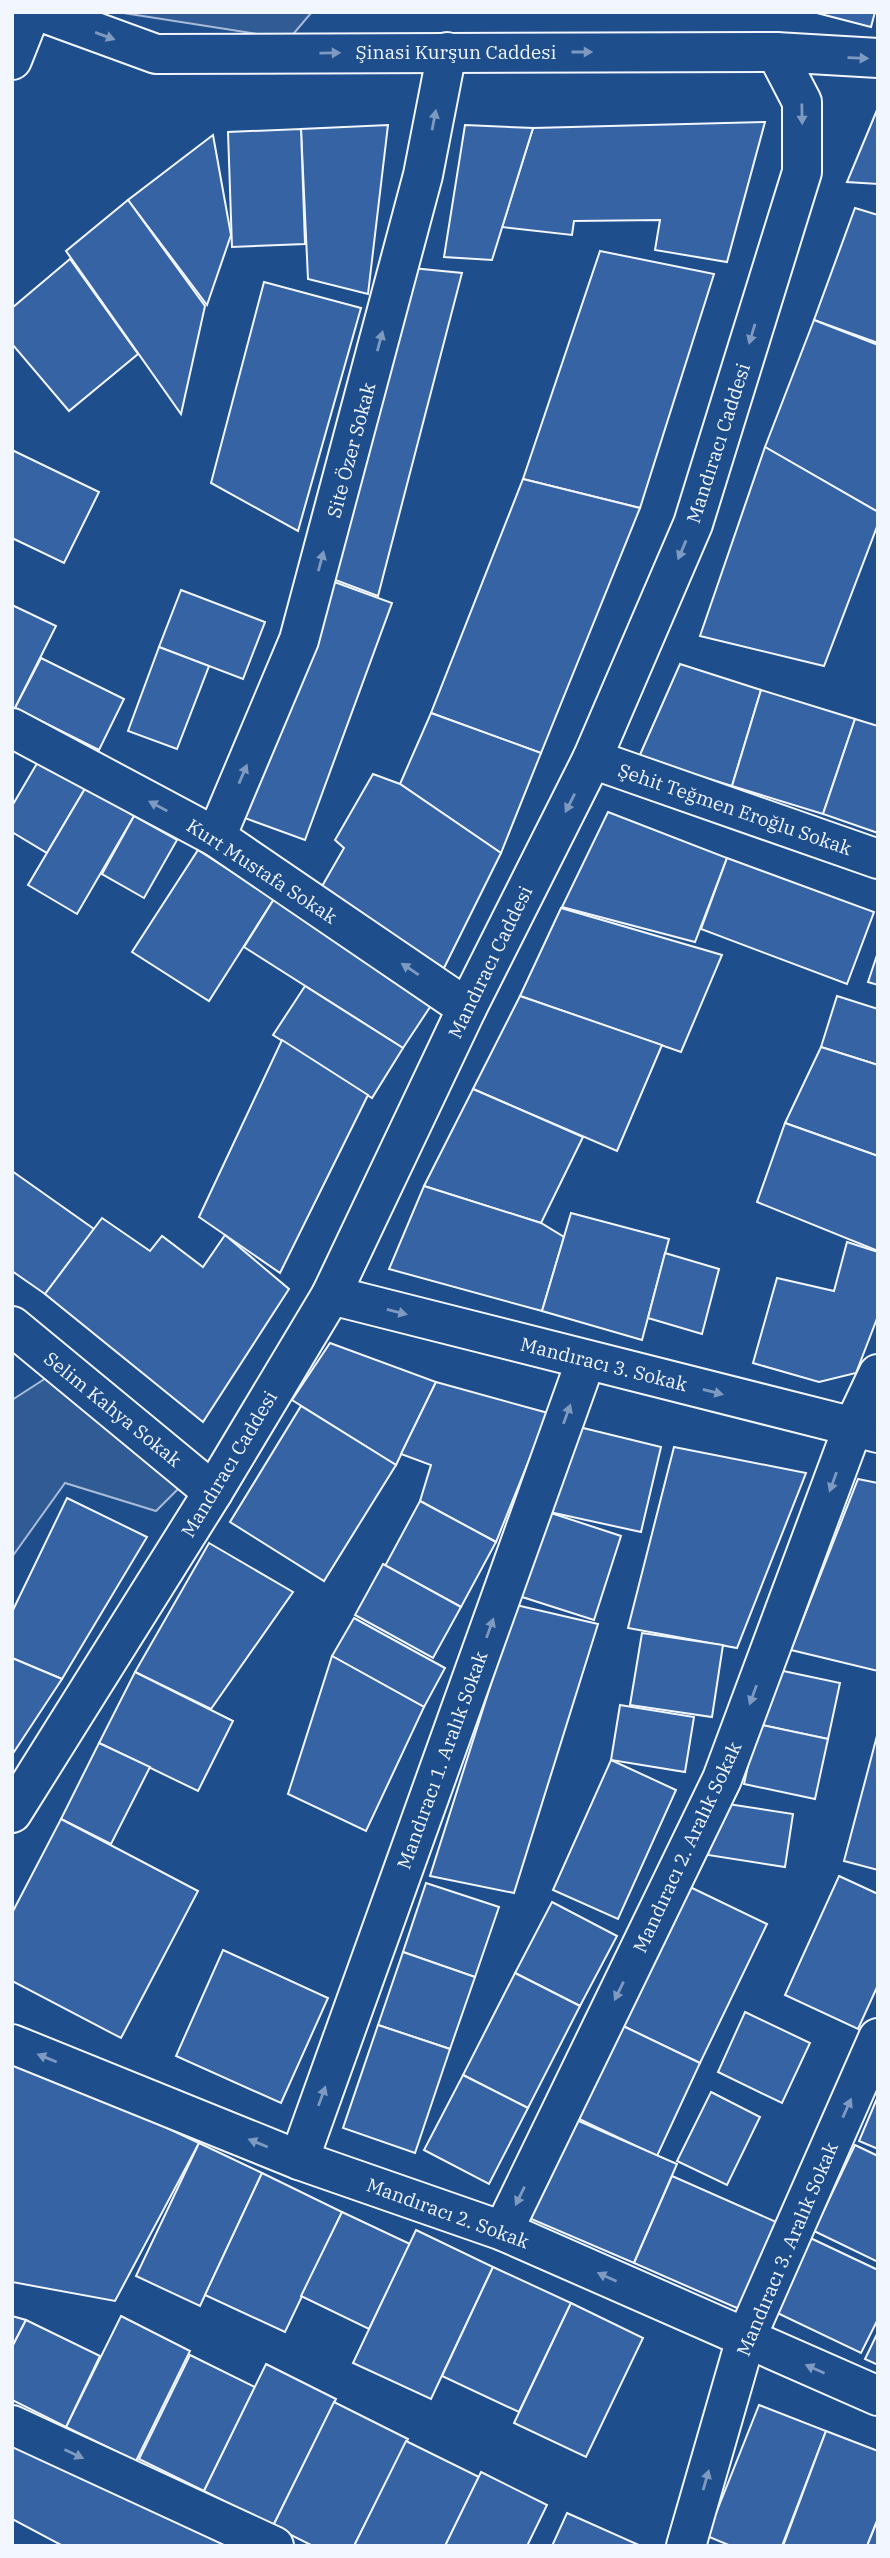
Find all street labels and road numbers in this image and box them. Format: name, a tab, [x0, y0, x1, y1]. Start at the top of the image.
street label: Şinasi Kurşun Caddesi	[355, 40, 557, 64]
street label: Mandıracı Caddesi	[681, 360, 755, 526]
street label: Site Özer Sokak	[321, 380, 381, 520]
street label: Şehit Teğmen Eroğlu Sokak	[615, 758, 855, 860]
street label: Kurt Mustafa Sokak	[182, 813, 342, 929]
street label: Mandıracı Caddesi	[443, 882, 537, 1042]
street label: Mandıracı 3. Sokak	[518, 1332, 690, 1396]
street label: Selim Kahya Sokak	[39, 1346, 187, 1472]
street label: Mandıracı Caddesi	[176, 1386, 282, 1542]
street label: Mandıracı 1. Aralık Sokak	[391, 1648, 493, 1872]
street label: Mandıracı 2. Aralık Sokak	[628, 1738, 746, 1956]
street label: Mandıracı 3. Aralık Sokak	[731, 2138, 843, 2360]
street label: Mandıracı 2. Sokak	[364, 2172, 532, 2254]

